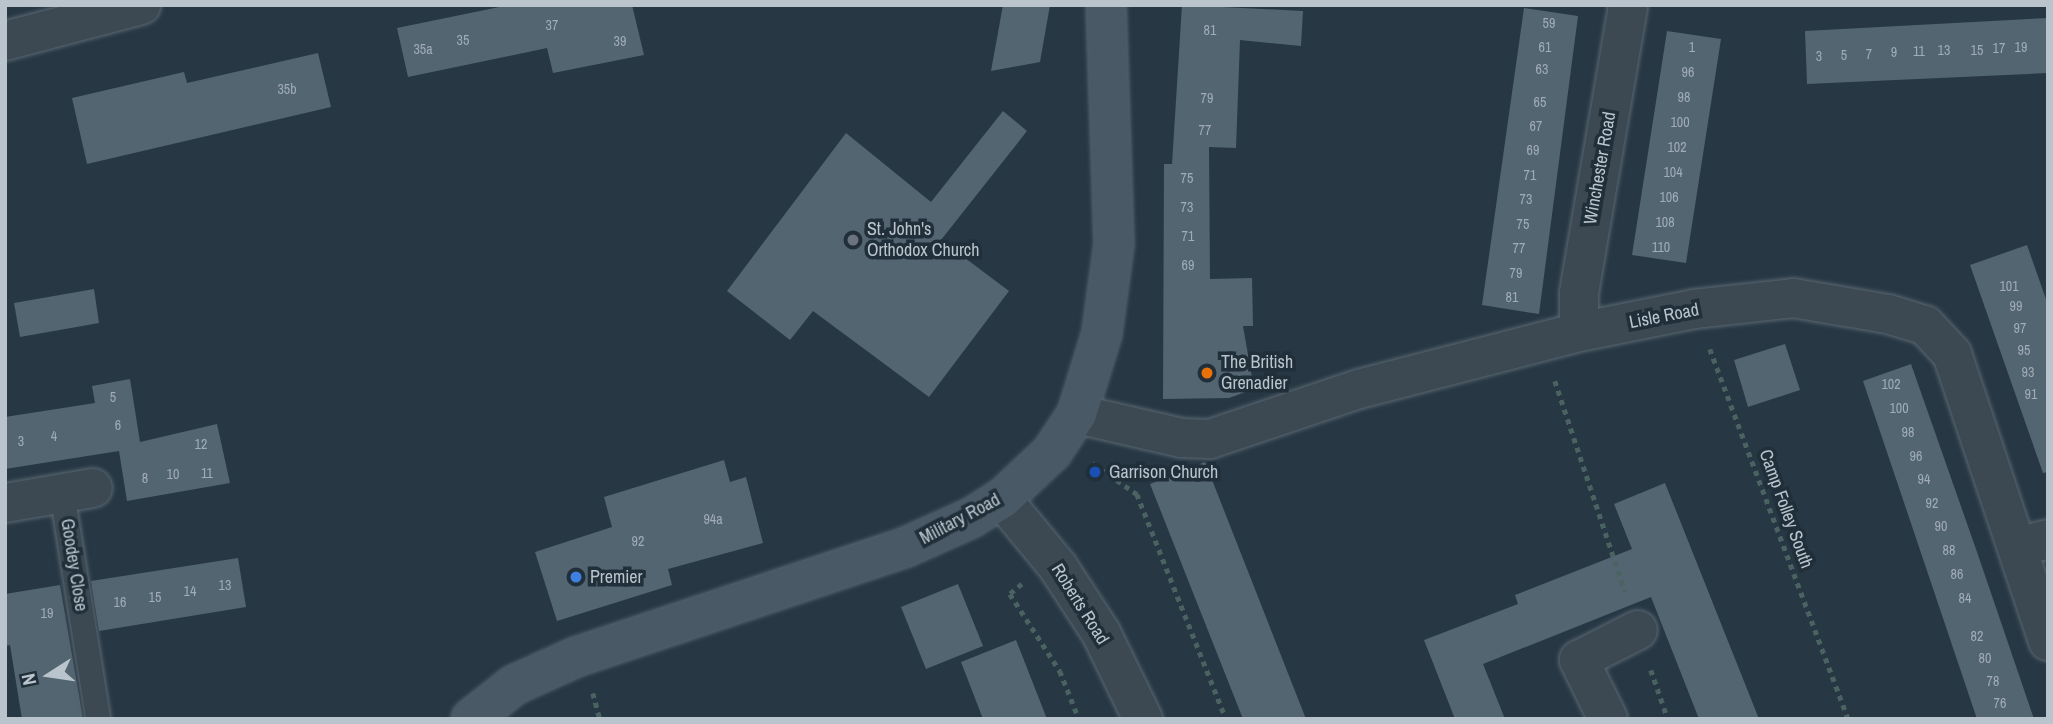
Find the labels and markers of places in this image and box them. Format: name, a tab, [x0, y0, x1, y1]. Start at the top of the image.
place label: St. John's Orthodox Church	[867, 219, 979, 262]
marker: St. John's Orthodox Church	[845, 232, 861, 248]
place label: The British Grenadier	[1221, 352, 1293, 394]
marker: The British Grenadier	[1199, 365, 1215, 381]
place label: Garrison Church	[1109, 461, 1218, 483]
marker: Garrison Church	[1087, 464, 1103, 480]
place label: Premier	[590, 566, 642, 588]
marker: Premier	[568, 569, 584, 585]

